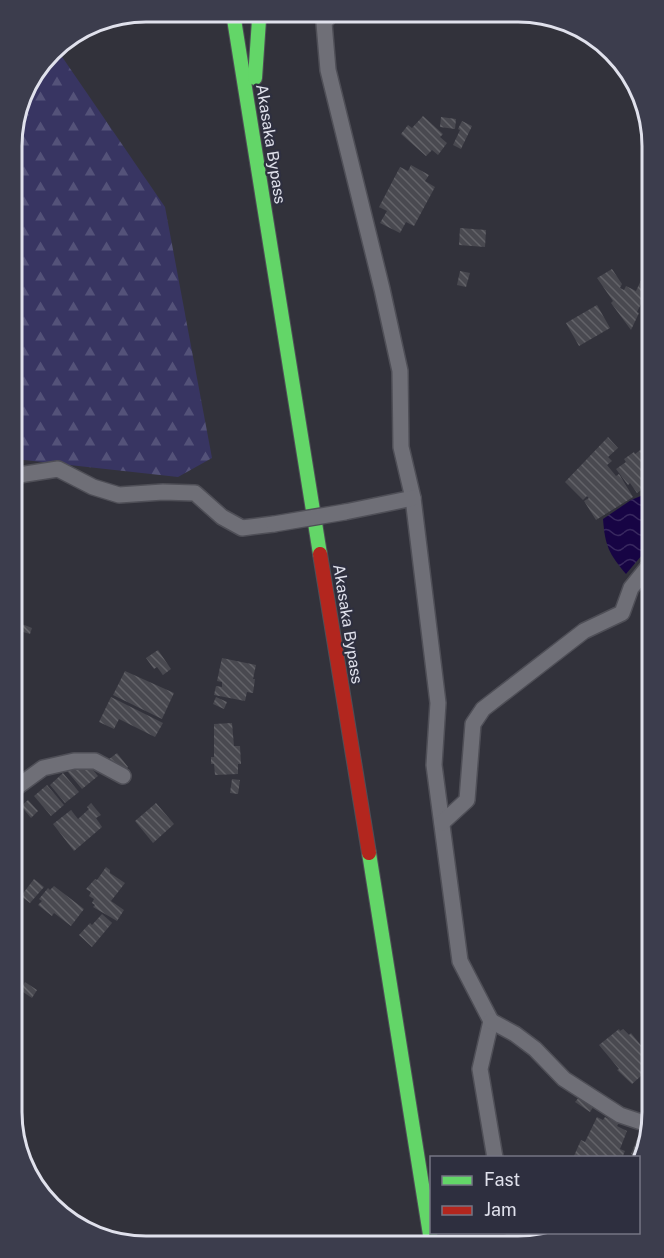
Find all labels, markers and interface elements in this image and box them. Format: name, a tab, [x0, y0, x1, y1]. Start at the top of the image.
street label: Akasaka Bypass	[252, 83, 290, 205]
street label: Akasaka Bypass	[329, 563, 367, 685]
legend	[430, 1156, 640, 1234]
text: Fast	[484, 1169, 520, 1190]
text: Jam	[484, 1199, 517, 1220]

